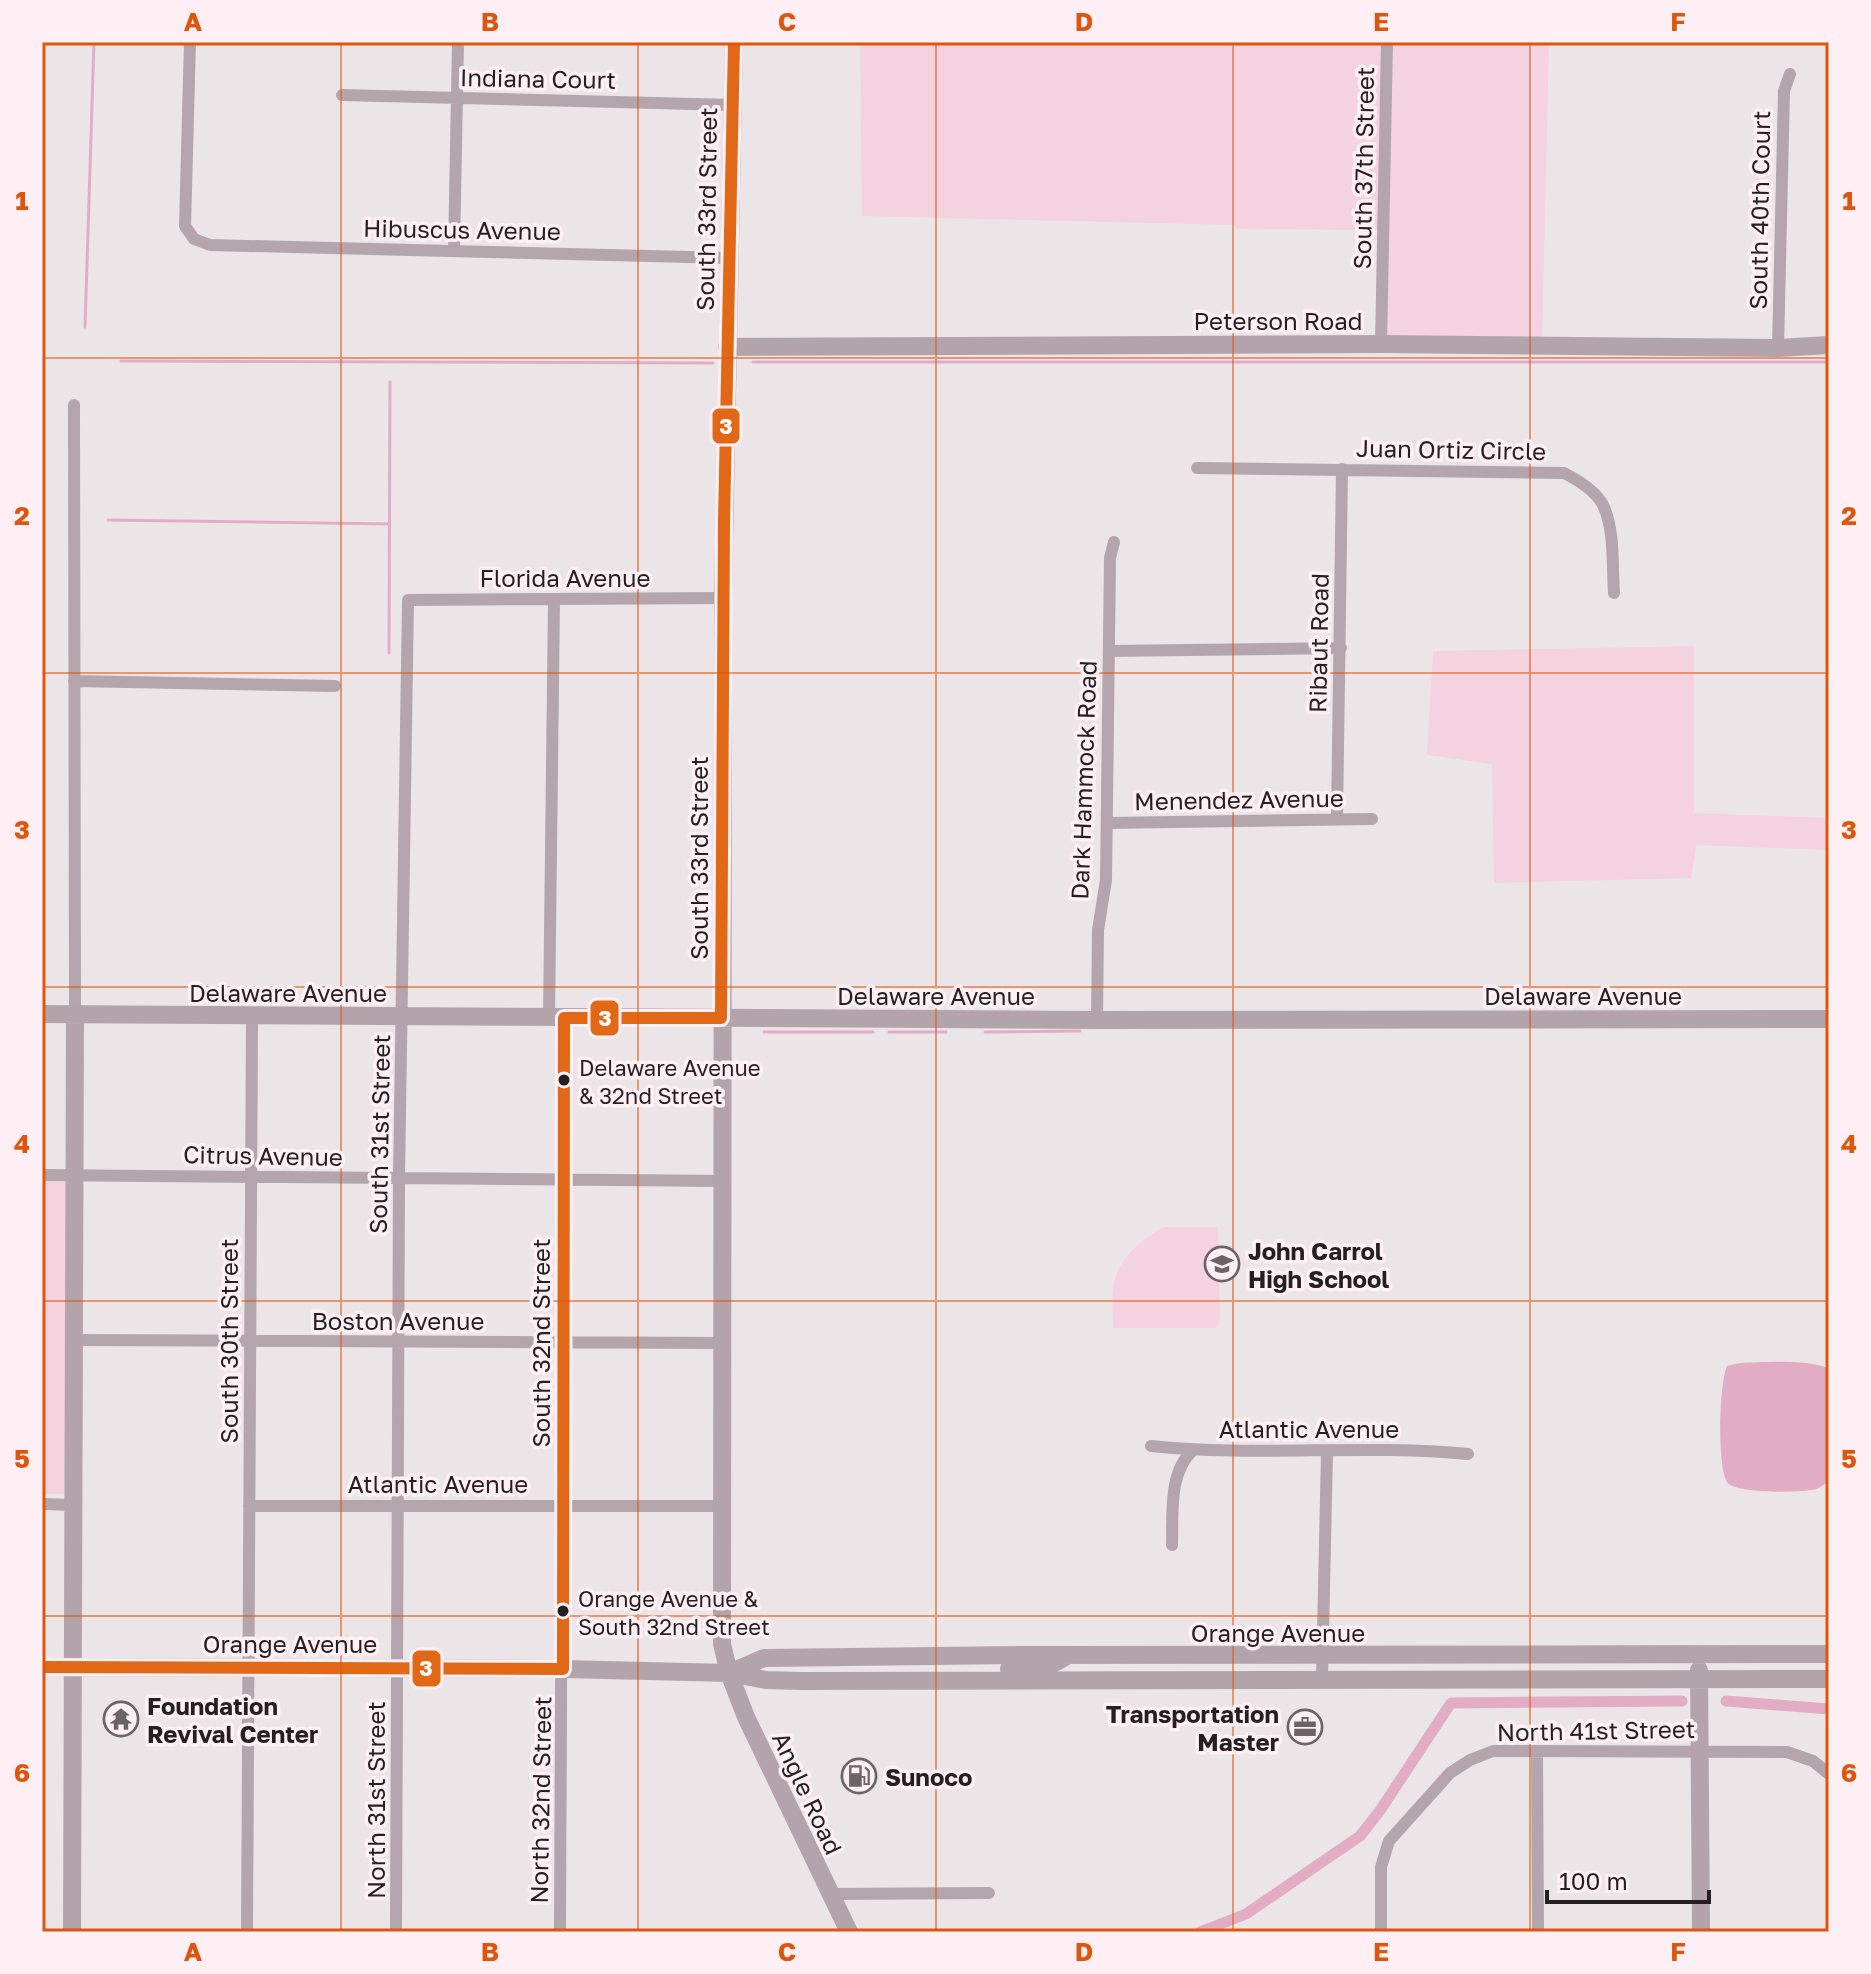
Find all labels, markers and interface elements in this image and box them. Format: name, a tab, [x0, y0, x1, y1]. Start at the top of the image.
text: A	[184, 6, 203, 37]
text: B	[481, 6, 499, 37]
text: C	[778, 6, 796, 37]
text: D	[1075, 6, 1093, 37]
text: E	[1373, 6, 1389, 37]
text: F	[1670, 6, 1686, 37]
street label: Indiana Court	[460, 62, 616, 94]
street label: South 37th Street	[1347, 66, 1379, 270]
street label: South 33rd Street	[690, 107, 722, 311]
street label: South 40th Court	[1743, 110, 1775, 310]
text: 1	[15, 185, 29, 216]
text: 1	[1842, 185, 1856, 216]
street label: Hibuscus Avenue	[363, 213, 561, 245]
street label: Peterson Road	[1194, 306, 1362, 335]
line badge: 3	[711, 407, 741, 445]
text: 3	[719, 412, 733, 439]
street label: Juan Ortiz Circle	[1356, 433, 1546, 465]
text: 2	[14, 500, 30, 531]
text: 2	[1841, 500, 1857, 531]
street label: Florida Avenue	[480, 563, 650, 592]
street label: Ribaut Road	[1302, 573, 1334, 713]
street label: Dark Hammock Road	[1064, 660, 1102, 900]
street label: South 33rd Street	[684, 756, 713, 960]
street label: Menendez Avenue	[1134, 783, 1344, 815]
text: 3	[14, 814, 30, 845]
text: 3	[1841, 814, 1857, 845]
street label: Delaware Avenue	[189, 978, 387, 1007]
street label: Delaware Avenue	[837, 981, 1035, 1010]
street label: Delaware Avenue	[1484, 981, 1682, 1010]
line badge: 3	[589, 999, 620, 1037]
text: 3	[598, 1004, 612, 1031]
street label: South 31st Street	[363, 1034, 395, 1234]
place label: Delaware Avenue & 32nd Street	[579, 1054, 761, 1109]
marker: Delaware Avenue & 32nd Street	[556, 1072, 572, 1088]
text: 4	[14, 1128, 30, 1159]
text: 4	[1841, 1128, 1857, 1159]
street label: Citrus Avenue	[183, 1139, 343, 1171]
place label: John Carrol High School	[1248, 1236, 1389, 1293]
street label: South 32nd Street	[526, 1238, 555, 1448]
street label: South 30th Street	[214, 1239, 243, 1443]
school or university icon: John Carrol High School	[1203, 1245, 1241, 1283]
street label: Boston Avenue	[312, 1306, 484, 1335]
street label: Atlantic Avenue	[1219, 1414, 1399, 1443]
text: 5	[14, 1443, 30, 1474]
text: 5	[1841, 1443, 1857, 1474]
street label: Atlantic Avenue	[348, 1469, 528, 1498]
place label: Orange Avenue & South 32nd Street	[578, 1585, 770, 1640]
marker: Orange Avenue & South 32nd Street	[555, 1603, 571, 1619]
street label: Orange Avenue	[1191, 1618, 1365, 1647]
street label: Orange Avenue	[203, 1629, 377, 1658]
line badge: 3	[411, 1649, 442, 1688]
text: 3	[419, 1654, 433, 1681]
place label: Foundation Revival Center	[147, 1691, 318, 1748]
street label: North 32nd Street	[524, 1696, 556, 1904]
place label: Transportation Master	[1106, 1699, 1279, 1756]
temple icon: Foundation Revival Center	[102, 1700, 140, 1738]
street label: North 31st Street	[361, 1701, 390, 1899]
office icon: Transportation Master	[1286, 1708, 1324, 1746]
street label: North 41st Street	[1497, 1714, 1695, 1746]
street label: Angle Road	[767, 1727, 849, 1859]
text: 6	[14, 1757, 30, 1788]
fuel station icon: Sunoco	[840, 1757, 878, 1795]
text: 6	[1841, 1757, 1857, 1788]
place label: Sunoco	[885, 1762, 972, 1791]
scale bar	[1547, 1854, 1709, 1904]
text: 100 m	[1559, 1866, 1628, 1895]
text: A	[184, 1936, 203, 1967]
text: B	[481, 1936, 499, 1967]
text: C	[778, 1936, 796, 1967]
text: D	[1075, 1936, 1093, 1967]
text: E	[1373, 1936, 1389, 1967]
text: F	[1670, 1936, 1686, 1967]

